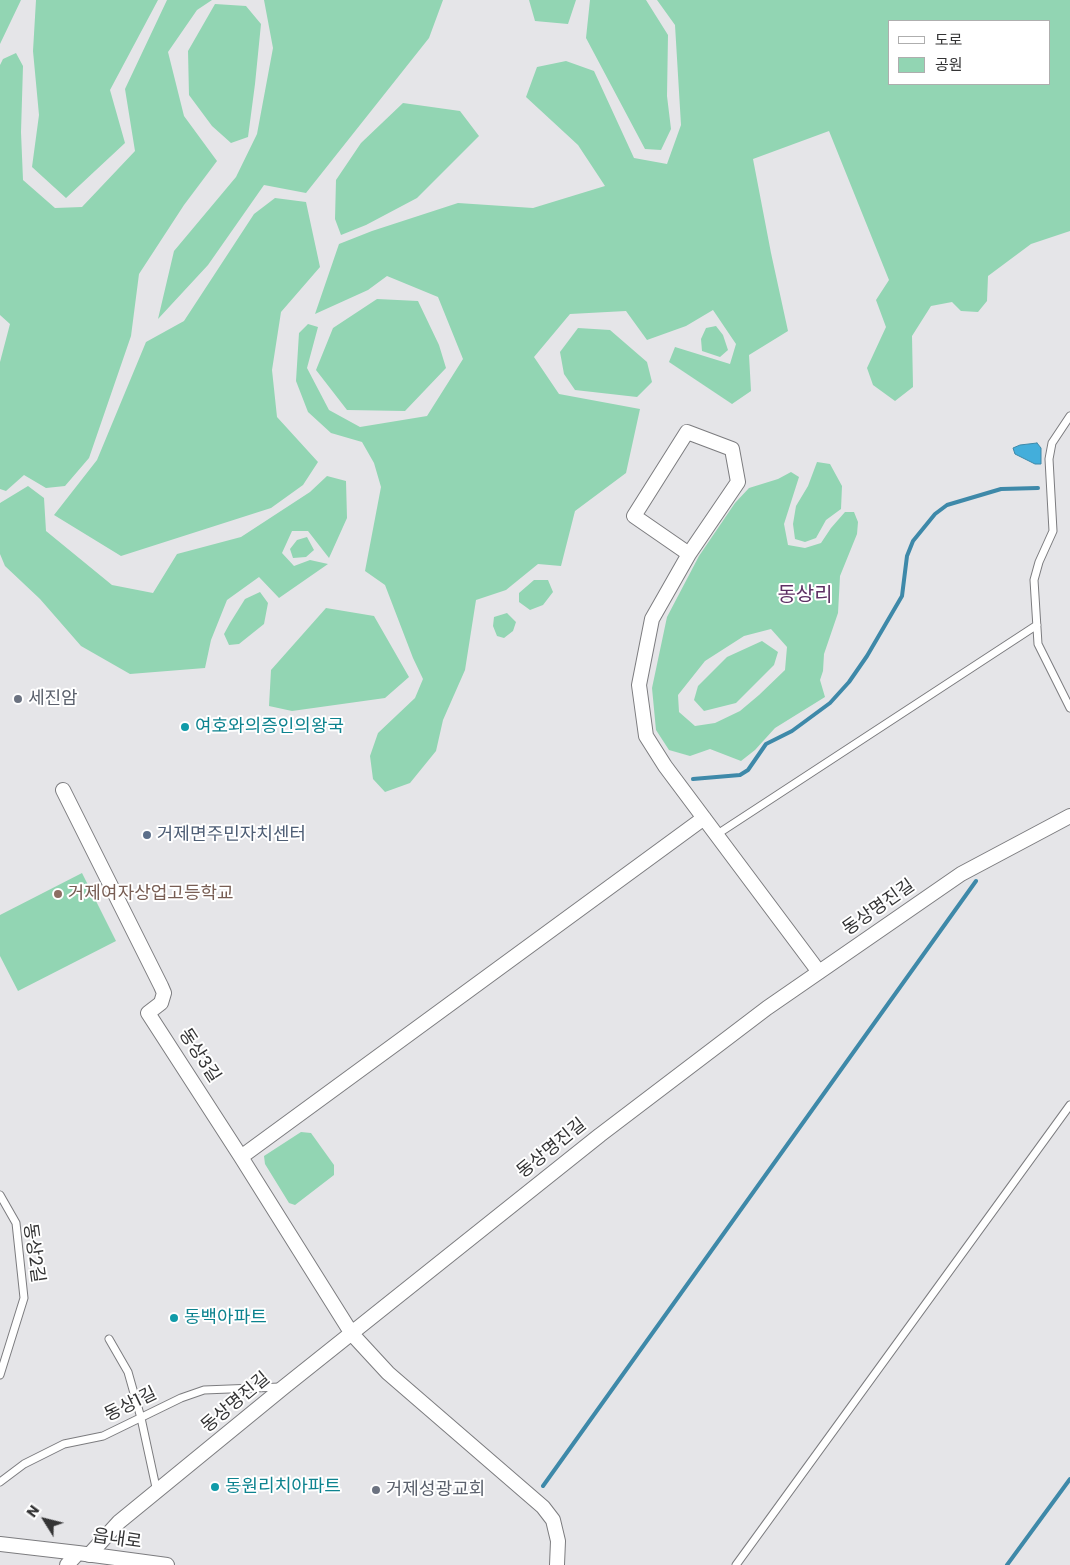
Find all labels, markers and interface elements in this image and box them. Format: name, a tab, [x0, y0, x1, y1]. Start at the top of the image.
legend	[888, 20, 1050, 85]
text: 도로	[935, 29, 963, 50]
text: 공원	[935, 54, 963, 75]
district label: 동상리	[777, 584, 833, 608]
place label: 세진암	[28, 688, 78, 710]
marker: 세진암	[12, 693, 24, 705]
place label: 여호와의증인의왕국	[195, 716, 344, 738]
marker: 여호와의증인의왕국	[179, 721, 191, 733]
place label: 거제면주민자치센터	[157, 824, 306, 846]
marker: 거제면주민자치센터	[141, 829, 153, 841]
street label: 동상명진길	[839, 875, 919, 941]
place label: 거제여자상업고등학교	[68, 883, 234, 905]
marker: 거제여자상업고등학교	[52, 888, 64, 900]
street label: 동상3길	[174, 1025, 224, 1087]
street label: 동상명진길	[513, 1115, 591, 1183]
street label: 동상2길	[18, 1222, 48, 1284]
place label: 동백아파트	[184, 1307, 267, 1329]
marker: 동백아파트	[168, 1312, 180, 1324]
street label: 동상명진길	[197, 1368, 275, 1438]
street label: 동상1길	[101, 1383, 161, 1427]
place label: 동원리치아파트	[225, 1476, 341, 1498]
place label: 거제성광교회	[386, 1479, 485, 1501]
marker: 동원리치아파트	[209, 1481, 221, 1493]
marker: 거제성광교회	[370, 1484, 382, 1496]
north arrow	[20, 1495, 70, 1545]
text: N	[22, 1501, 44, 1521]
street label: 읍내로	[91, 1526, 143, 1554]

